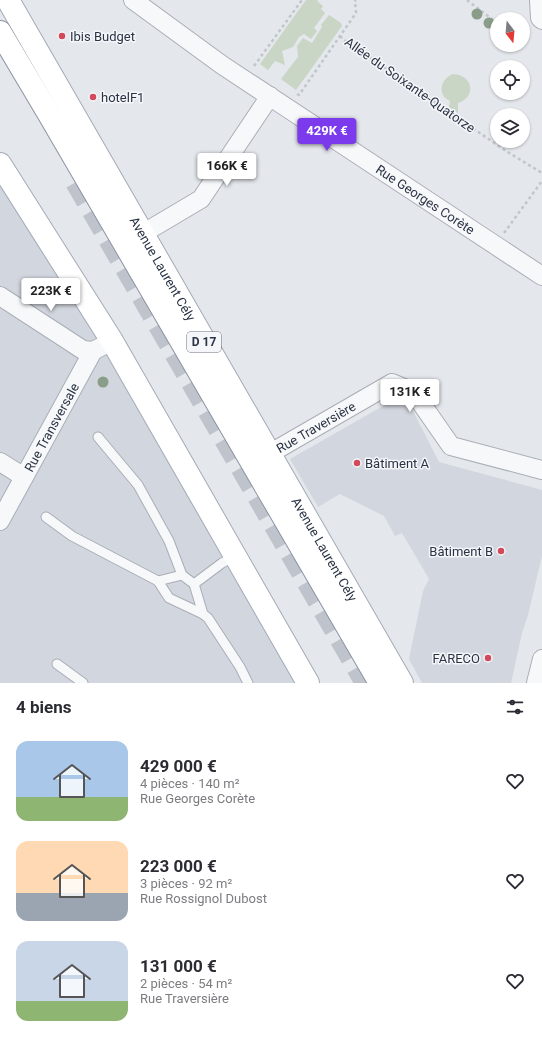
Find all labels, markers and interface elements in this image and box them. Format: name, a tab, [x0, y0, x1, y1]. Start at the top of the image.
north arrow	[490, 12, 530, 52]
map controls	[490, 12, 530, 148]
place label: Ibis Budget	[70, 29, 135, 44]
marker: Ibis Budget	[57, 31, 67, 41]
street label: Allée du Soixante-Quatorze	[342, 34, 478, 136]
button: locate	[490, 60, 530, 100]
place label: hotelF1	[101, 90, 144, 105]
marker: hotelF1	[88, 92, 98, 102]
button: layers	[490, 108, 530, 148]
pin: 429K €	[294, 118, 360, 152]
text: 429K €	[306, 123, 348, 138]
pin: 166K €	[194, 153, 260, 187]
text: 166K €	[206, 158, 248, 173]
street label: Rue Georges Corète	[373, 161, 478, 237]
street label: Avenue Laurent Cély	[127, 214, 199, 323]
pin: 223K €	[18, 278, 84, 312]
text: 223K €	[30, 283, 72, 298]
road number: D 17	[187, 332, 221, 352]
pin: 131K €	[377, 379, 443, 413]
street label: Rue Transversale	[21, 380, 82, 474]
text: 131K €	[389, 384, 431, 399]
street label: Rue Traversière	[273, 398, 358, 456]
place label: Bâtiment A	[365, 456, 430, 471]
marker: Bâtiment A	[352, 458, 362, 468]
street label: Avenue Laurent Cély	[289, 494, 361, 604]
place label: Bâtiment B	[429, 544, 493, 559]
marker: Bâtiment B	[496, 546, 506, 556]
place label: FARECO	[433, 651, 480, 666]
marker: FARECO	[483, 653, 493, 663]
icon: filters	[504, 696, 526, 718]
text: 4 biens	[16, 697, 71, 717]
text: 429 000 €	[140, 756, 217, 776]
icon: home	[48, 757, 96, 805]
icon: heart	[504, 770, 526, 792]
text: 4 pièces · 140 m²	[140, 776, 239, 791]
text: Rue Georges Corète	[140, 791, 255, 806]
text: 223 000 €	[140, 856, 217, 876]
icon: home	[48, 857, 96, 905]
icon: heart	[504, 870, 526, 892]
text: 3 pièces · 92 m²	[140, 876, 232, 891]
text: Rue Rossignol Dubost	[140, 891, 267, 906]
text: 131 000 €	[140, 956, 217, 976]
icon: home	[48, 957, 96, 1005]
icon: heart	[504, 970, 526, 992]
text: 2 pièces · 54 m²	[140, 976, 232, 991]
text: Rue Traversière	[140, 991, 229, 1006]

